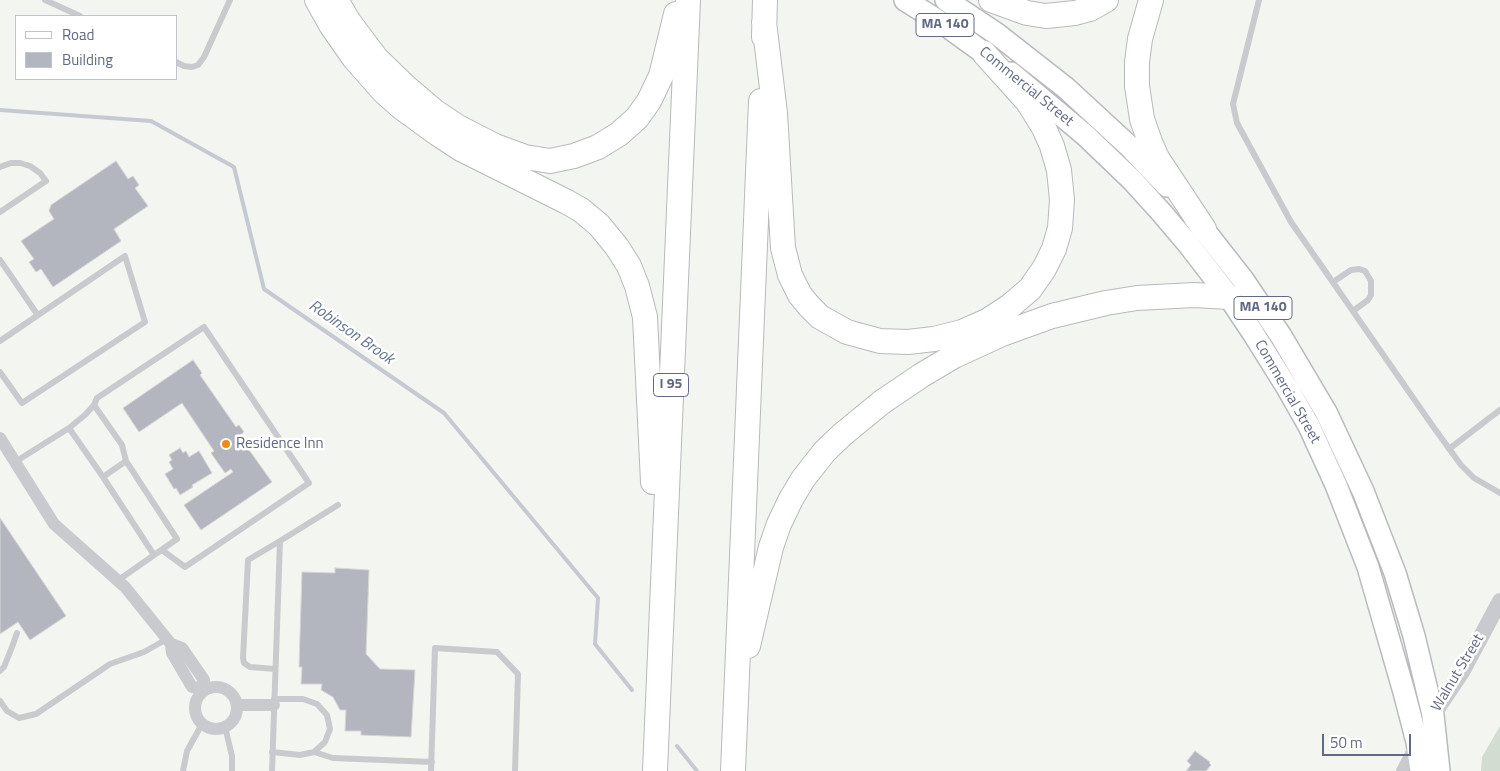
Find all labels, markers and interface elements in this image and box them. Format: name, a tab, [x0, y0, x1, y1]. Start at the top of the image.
road number: MA 140	[916, 14, 974, 36]
legend	[15, 15, 178, 80]
text: Road	[62, 23, 94, 46]
street label: Commercial Street	[975, 43, 1077, 131]
text: Building	[62, 48, 113, 71]
road number: MA 140	[1234, 296, 1292, 320]
water label: Robinson Brook	[305, 297, 397, 369]
street label: Commercial Street	[1250, 337, 1324, 447]
road number: I 95	[654, 374, 688, 396]
place label: Residence Inn	[236, 435, 324, 453]
marker: Residence Inn	[220, 438, 232, 450]
street label: Walnut Street	[1428, 631, 1488, 715]
scale bar	[1325, 724, 1414, 756]
text: 50 m	[1330, 731, 1363, 754]

